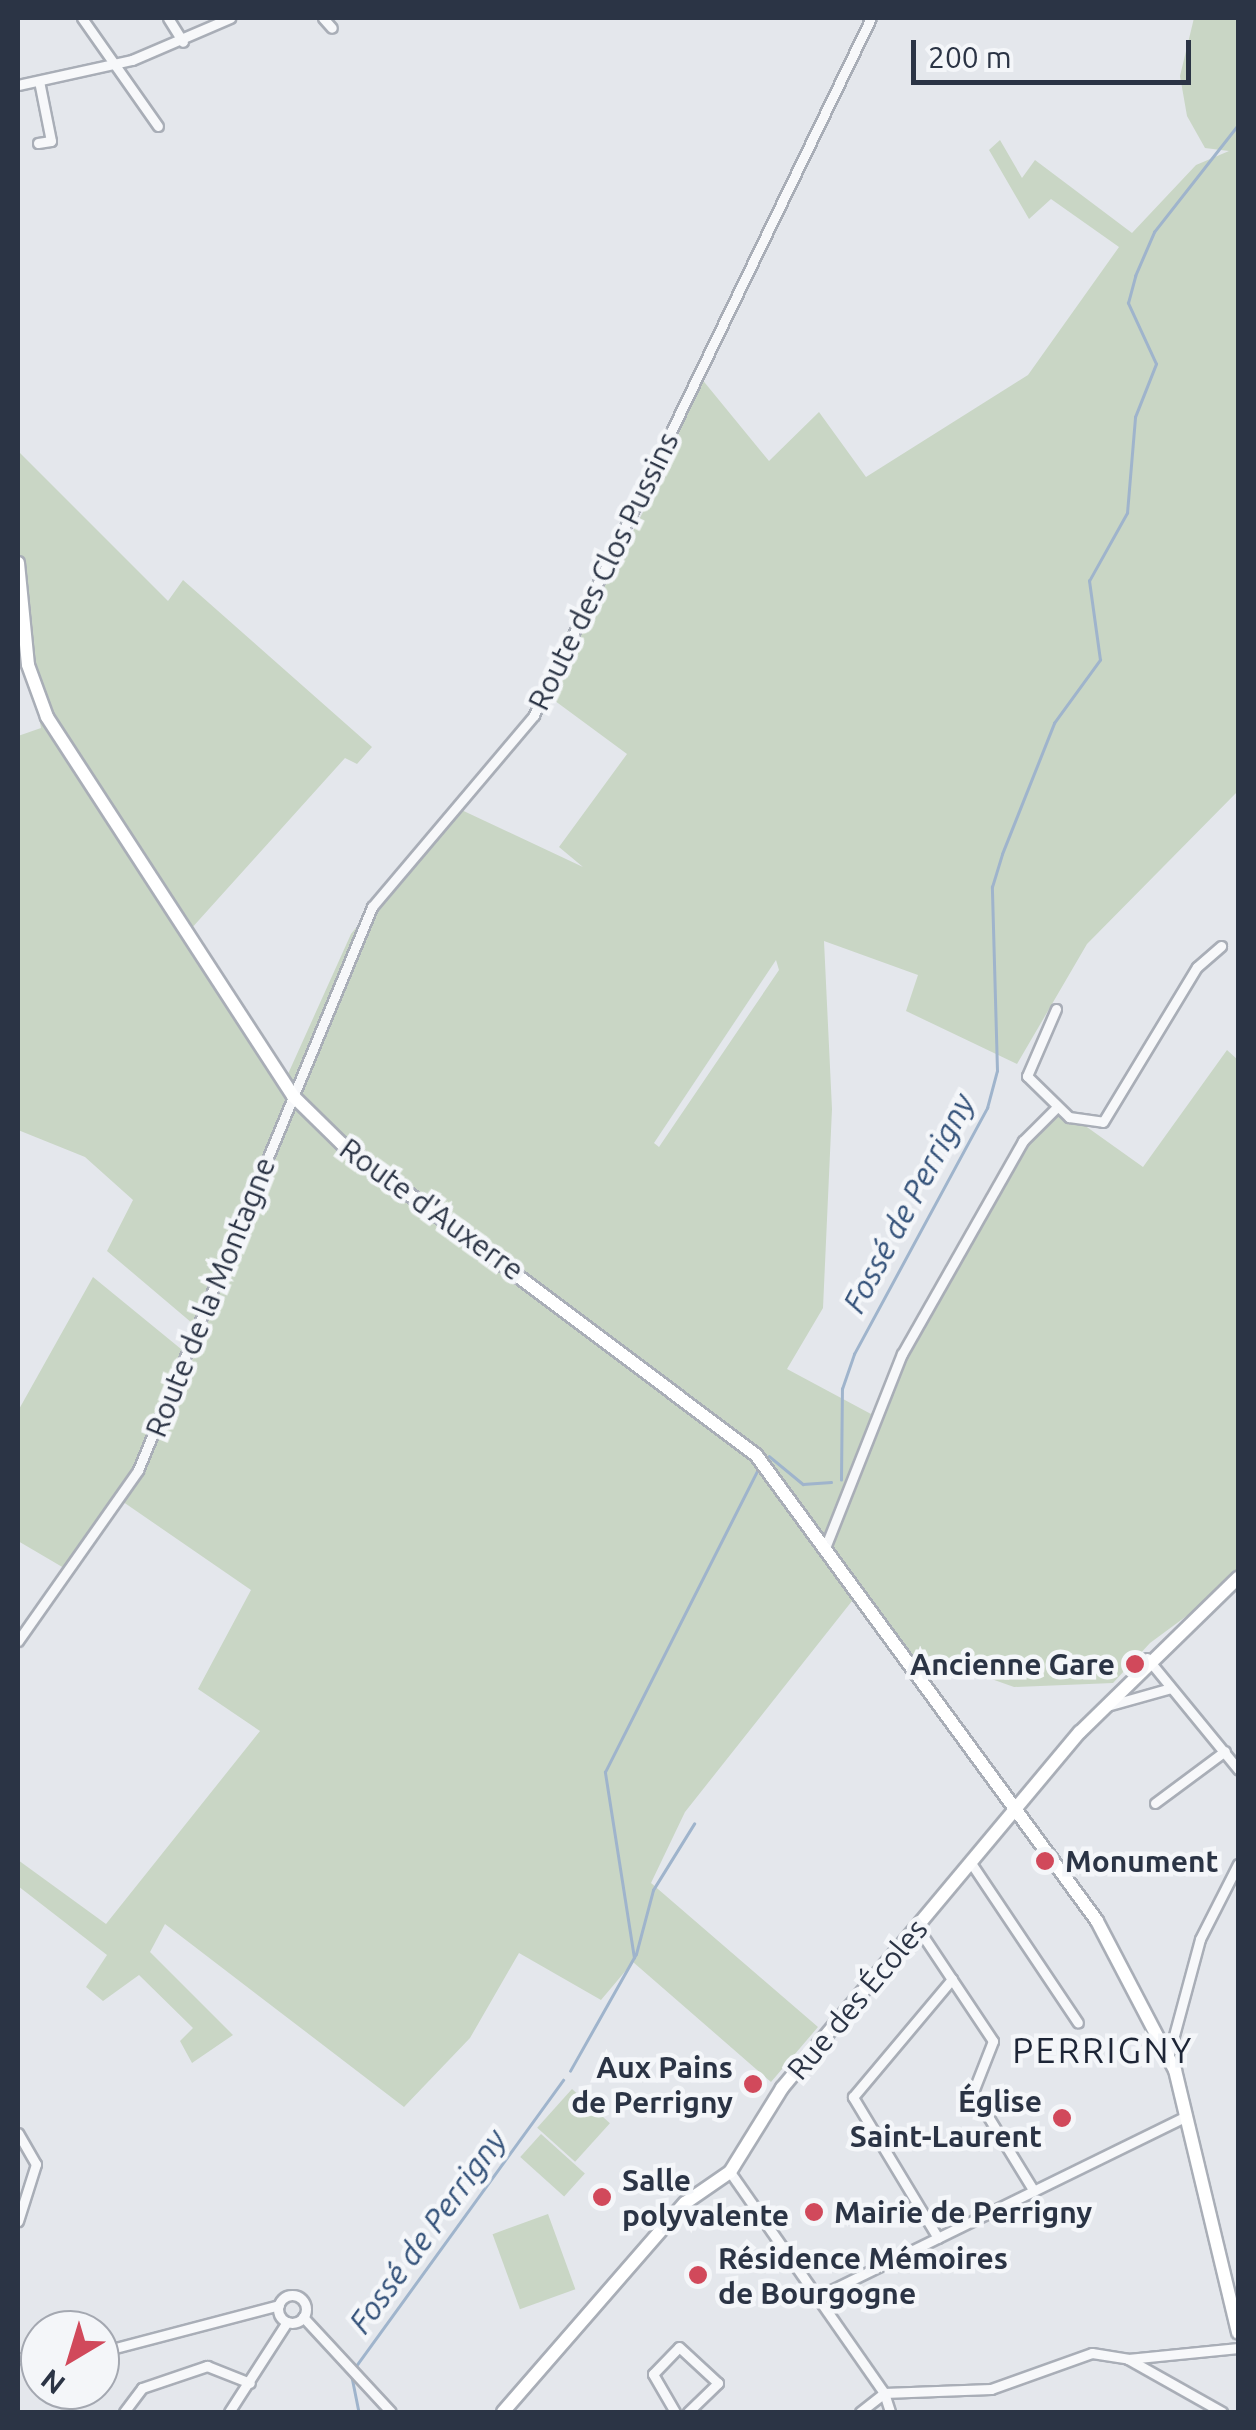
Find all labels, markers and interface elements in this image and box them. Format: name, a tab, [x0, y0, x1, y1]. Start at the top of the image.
scale bar	[916, 20, 1196, 82]
text: 200 m	[928, 40, 1012, 74]
street label: Route des Clos Pussins	[520, 426, 686, 716]
water label: Fossé de Perrigny	[834, 1087, 982, 1319]
street label: Route d'Auxerre	[333, 1130, 531, 1288]
street label: Route de la Montagne	[137, 1152, 283, 1442]
place label: Ancienne Gare	[910, 1646, 1115, 1682]
marker: Ancienne Gare	[1124, 1653, 1146, 1675]
place label: Monument	[1065, 1843, 1218, 1879]
marker: Monument	[1034, 1850, 1056, 1872]
street label: Rue des Écoles	[779, 1911, 935, 2087]
district label: PERRIGNY	[1012, 2029, 1194, 2071]
place label: Aux Pains de Perrigny	[571, 2049, 733, 2120]
marker: Aux Pains de Perrigny	[742, 2073, 764, 2095]
place label: Église Saint-Laurent	[850, 2083, 1042, 2154]
marker: Église Saint-Laurent	[1051, 2107, 1073, 2129]
water label: Fossé de Perrigny	[340, 2122, 514, 2340]
place label: Salle polyvalente	[622, 2162, 789, 2232]
marker: Salle polyvalente	[591, 2186, 613, 2208]
place label: Mairie de Perrigny	[834, 2194, 1092, 2230]
marker: Mairie de Perrigny	[803, 2201, 825, 2223]
place label: Résidence Mémoires de Bourgogne	[718, 2240, 1008, 2310]
marker: Résidence Mémoires de Bourgogne	[687, 2264, 709, 2286]
north arrow	[20, 2310, 120, 2410]
text: N	[35, 2364, 70, 2401]

